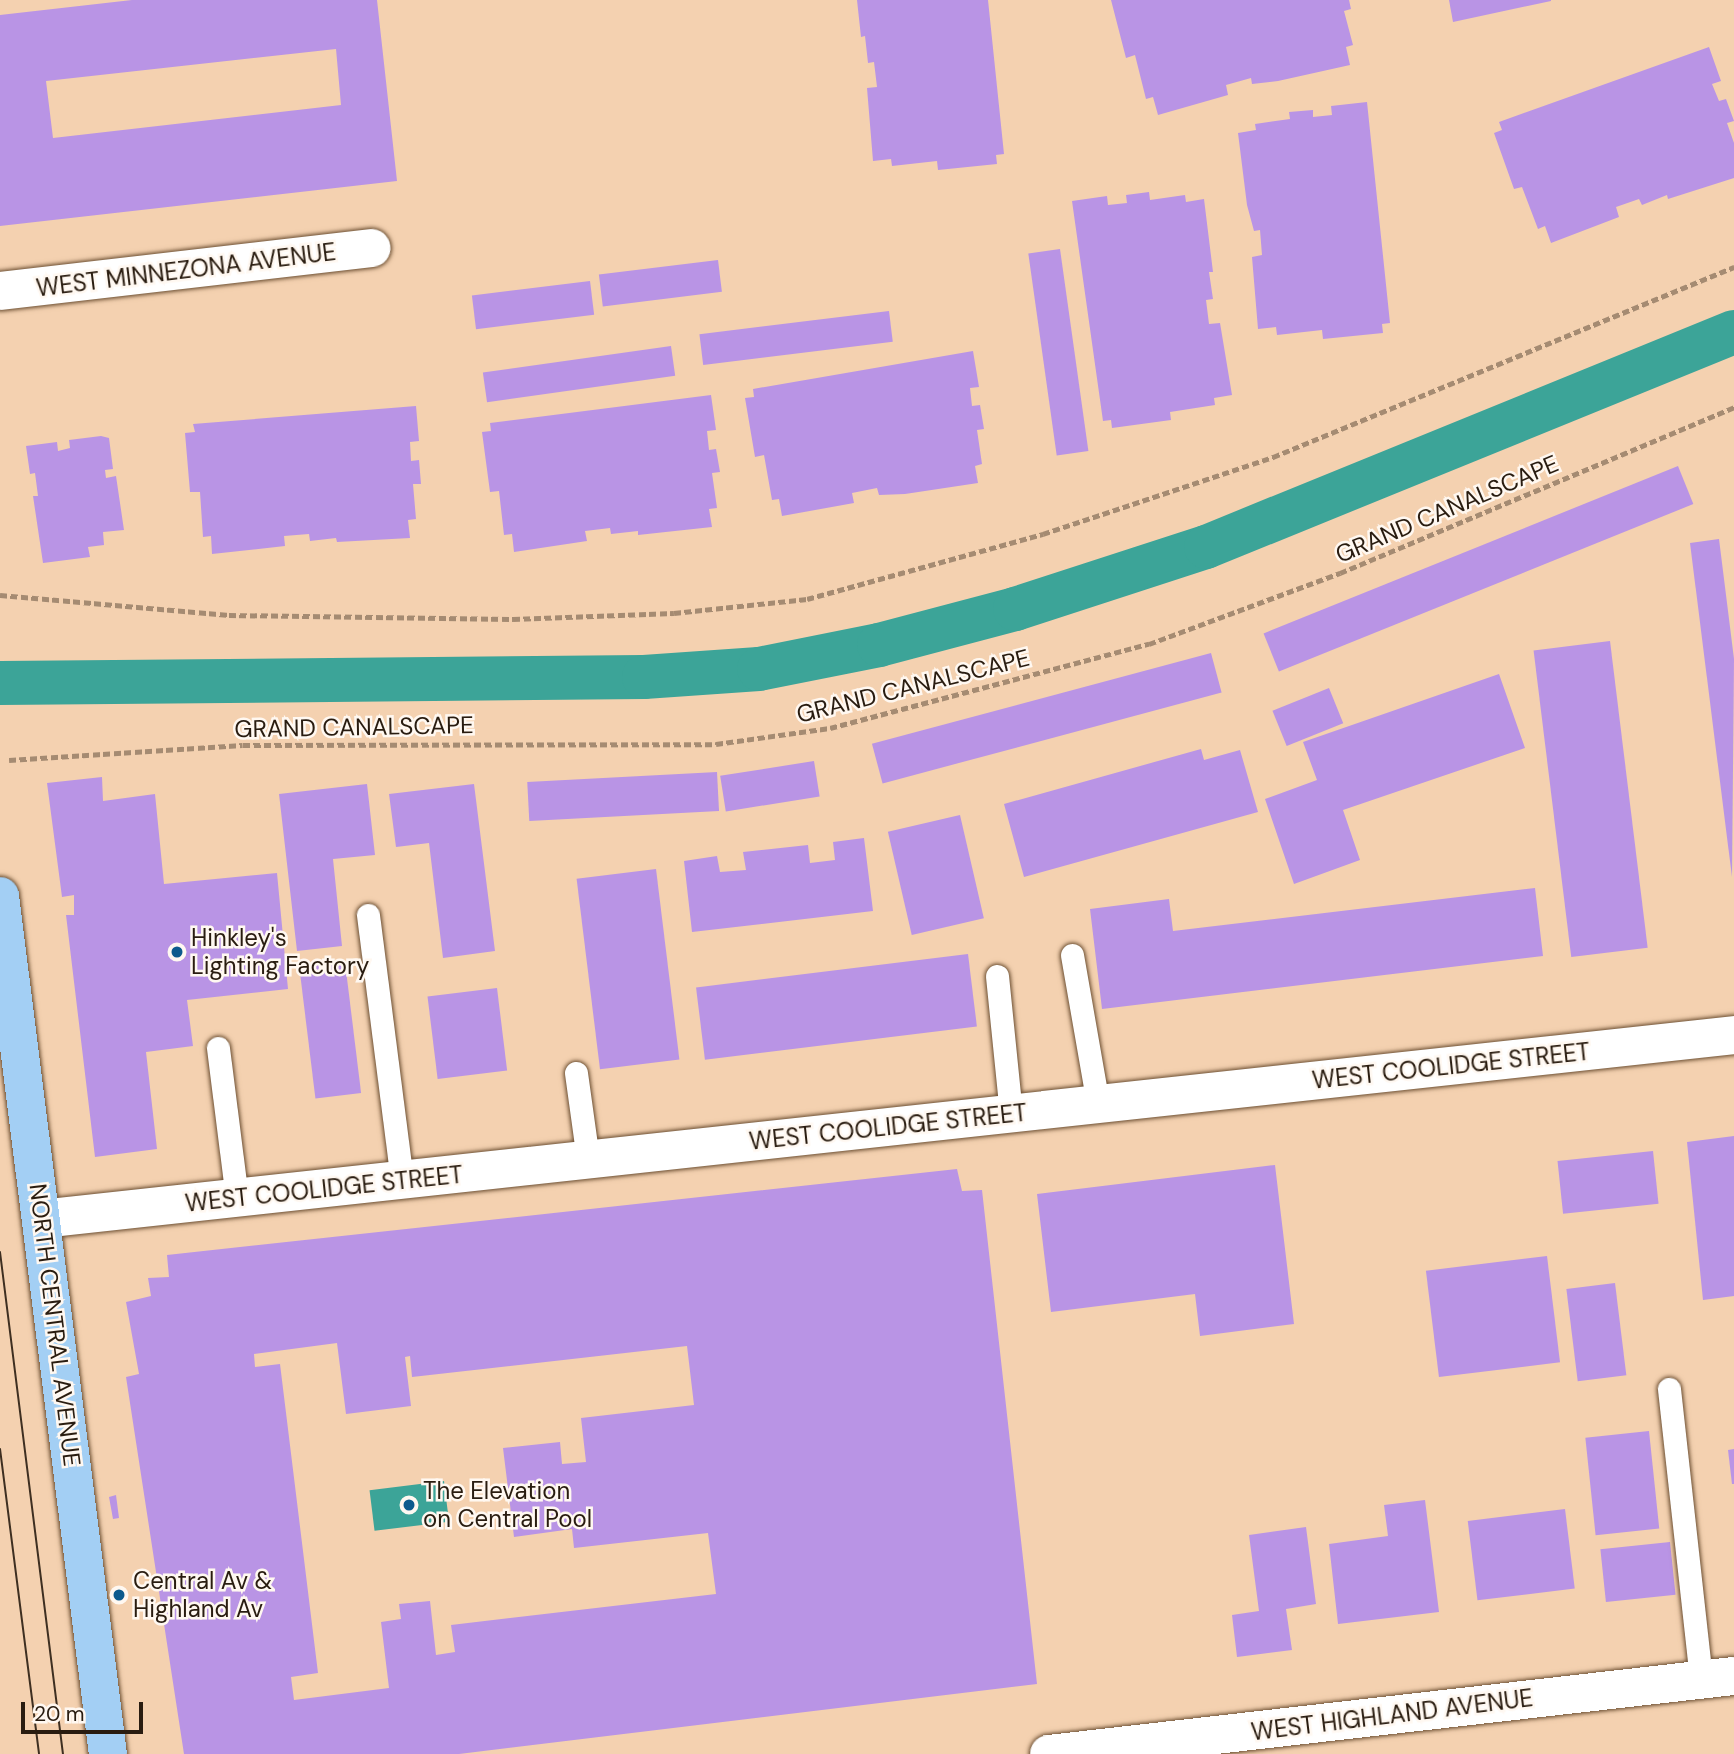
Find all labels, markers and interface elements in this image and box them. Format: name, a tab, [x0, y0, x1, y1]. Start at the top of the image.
street label: WEST MINNEZONA AVENUE	[34, 237, 338, 303]
street label: GRAND CANALSCAPE	[1331, 449, 1563, 569]
street label: GRAND CANALSCAPE	[793, 643, 1033, 729]
street label: GRAND CANALSCAPE	[234, 711, 474, 743]
place label: Hinkley's Lighting Factory	[191, 924, 369, 980]
marker: Hinkley's Lighting Factory	[169, 944, 185, 960]
street label: WEST COOLIDGE STREET	[1311, 1037, 1591, 1095]
street label: WEST COOLIDGE STREET	[748, 1098, 1028, 1156]
street label: WEST COOLIDGE STREET	[184, 1160, 464, 1218]
street label: NORTH CENTRAL AVENUE	[23, 1182, 87, 1468]
place label: The Elevation on Central Pool	[423, 1477, 592, 1533]
marker: The Elevation on Central Pool	[401, 1497, 417, 1513]
place label: Central Av & Highland Av	[133, 1567, 272, 1623]
marker: Central Av & Highland Av	[111, 1587, 127, 1603]
street label: WEST HIGHLAND AVENUE	[1249, 1683, 1535, 1747]
scale bar	[24, 1688, 147, 1732]
text: 20 m	[34, 1700, 85, 1728]

